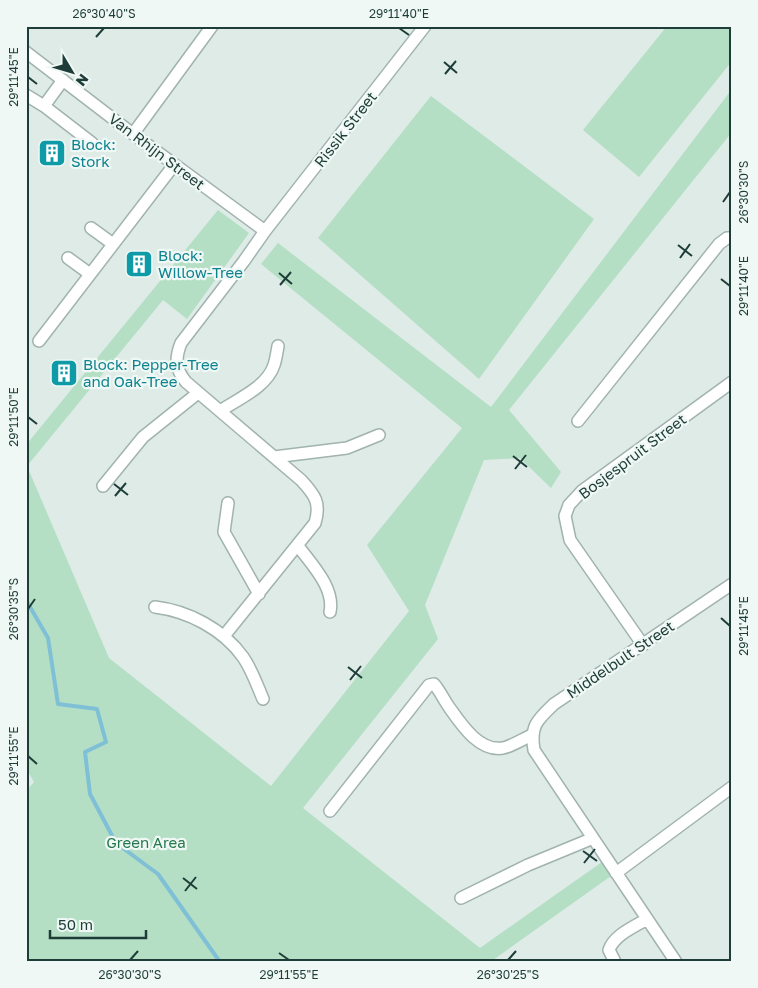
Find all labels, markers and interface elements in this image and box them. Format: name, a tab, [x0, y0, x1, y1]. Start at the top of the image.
text: 26°30'40"S	[72, 6, 136, 21]
text: 29°11'40"E	[369, 6, 429, 21]
text: 29°11'45"E	[6, 47, 21, 107]
north arrow	[48, 48, 98, 98]
text: N	[73, 71, 93, 90]
street label: Rissik Street	[310, 88, 380, 170]
street label: Van Rhijn Street	[105, 109, 209, 193]
place label: Block: Stork	[71, 135, 116, 170]
building icon: Block: Stork	[37, 138, 67, 168]
text: 26°30'30"S	[736, 160, 751, 223]
place label: Block: Willow-Tree	[158, 246, 243, 281]
building icon: Block: Willow-Tree	[124, 249, 154, 279]
text: 29°11'40"E	[736, 256, 751, 316]
place label: Block: Pepper-Tree and Oak-Tree	[83, 355, 219, 390]
building icon: Block: Pepper-Tree and Oak-Tree	[49, 358, 79, 388]
text: 29°11'50"E	[6, 387, 21, 447]
street label: Bosjespruit Street	[575, 410, 689, 502]
text: 26°30'35"S	[6, 578, 21, 640]
text: 29°11'45"E	[736, 596, 751, 656]
street label: Middelbult Street	[563, 616, 677, 702]
text: 29°11'55"E	[6, 726, 21, 786]
park label: Green Area	[106, 833, 186, 851]
scale bar	[50, 908, 146, 940]
text: 50 m	[58, 915, 93, 933]
text: 26°30'30"S	[99, 967, 162, 982]
text: 29°11'55"E	[259, 967, 319, 982]
text: 26°30'25"S	[477, 967, 539, 982]

